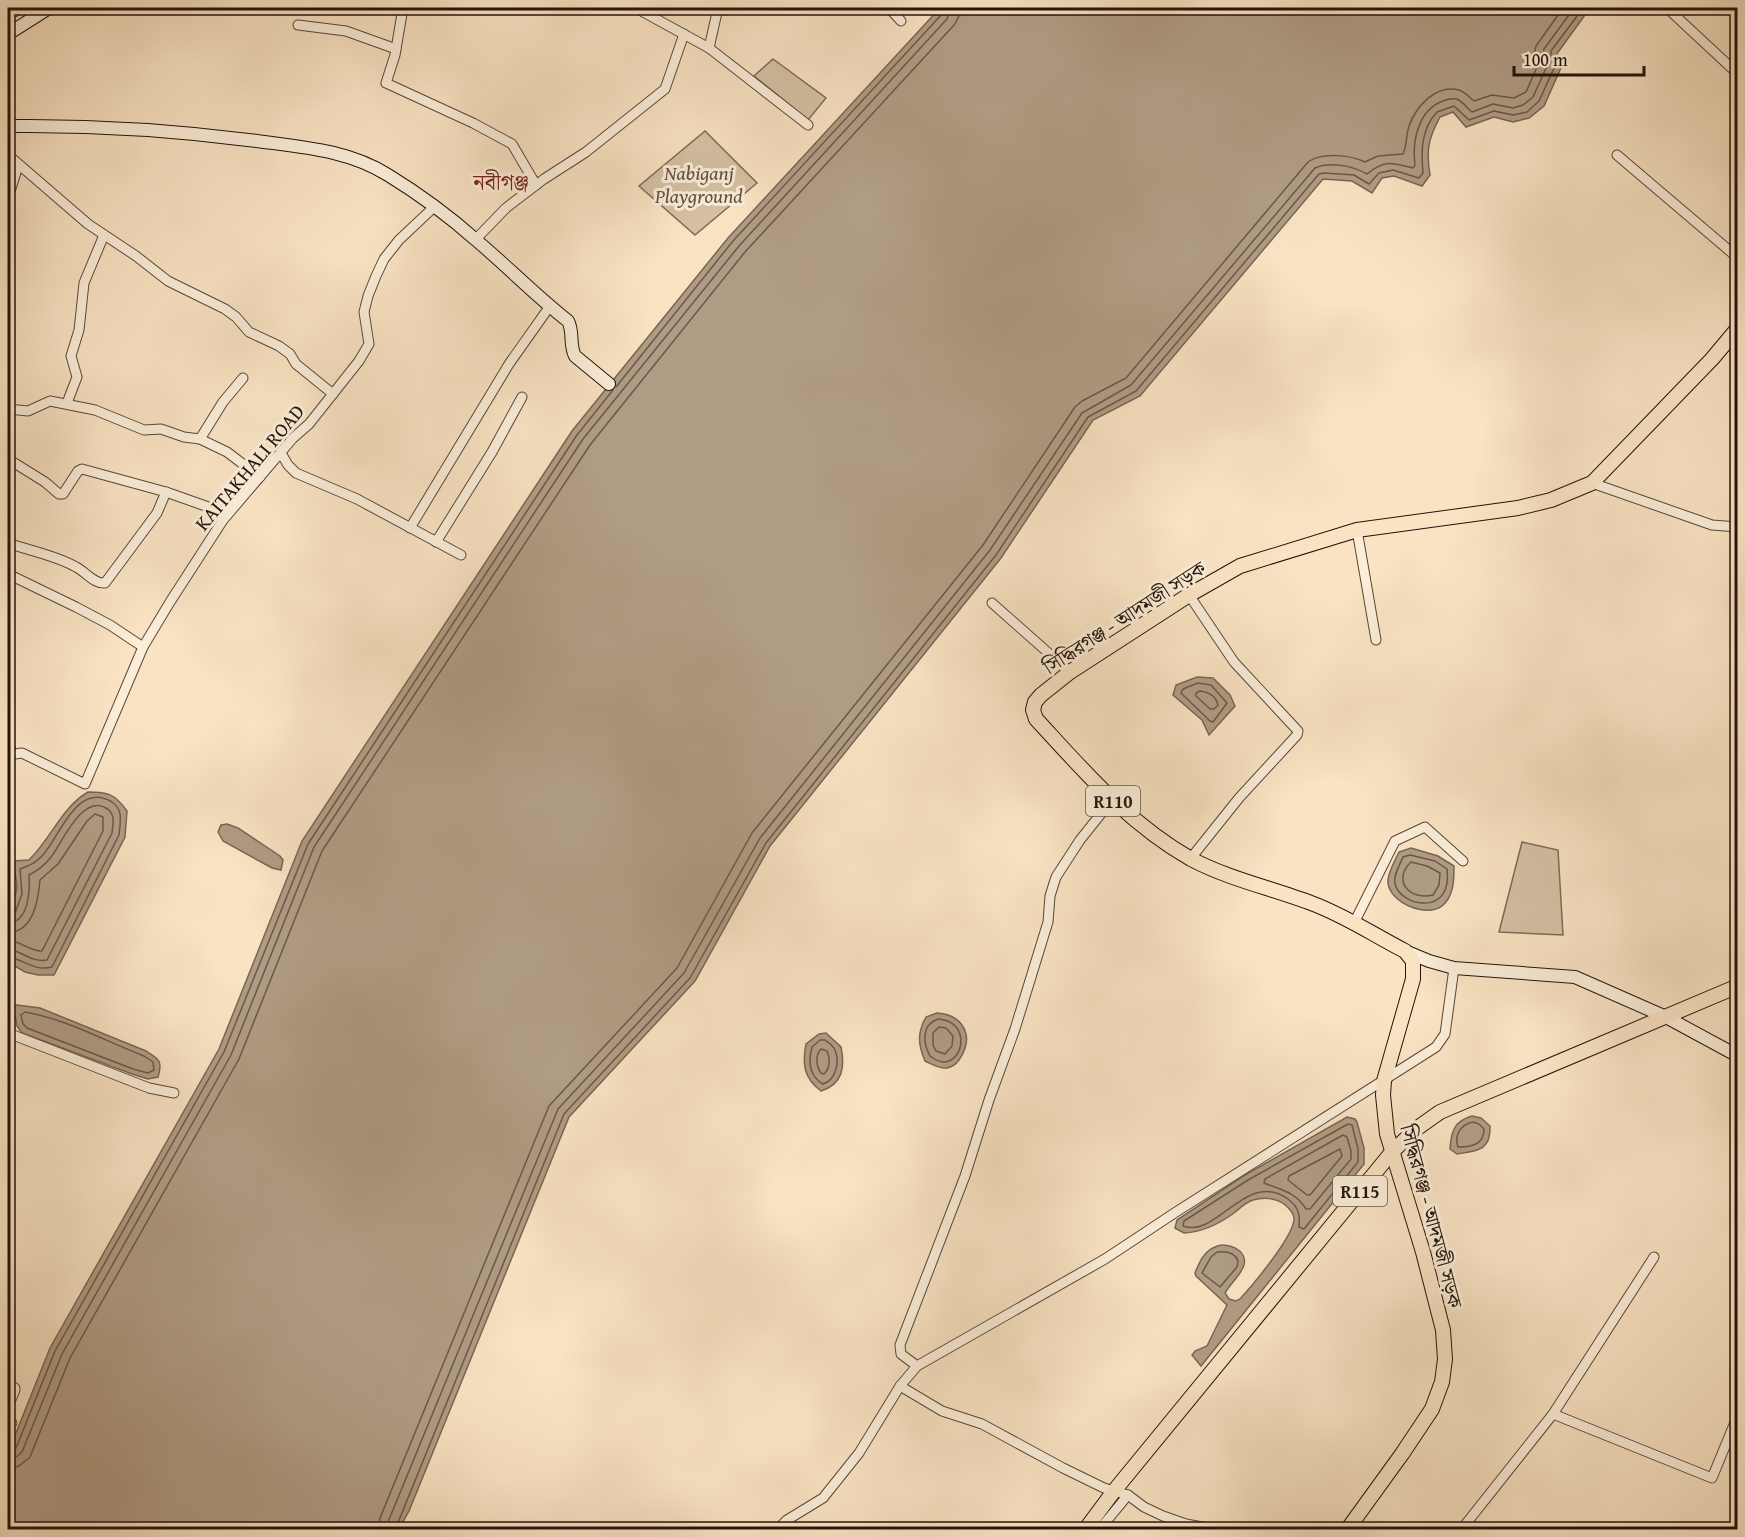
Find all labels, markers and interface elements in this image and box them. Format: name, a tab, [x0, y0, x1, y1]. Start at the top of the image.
scale bar	[1514, 39, 1644, 77]
text: 100 m	[1523, 46, 1568, 73]
park label: Nabiganj Playground	[654, 158, 743, 210]
district label: নবীগঞ্জ	[472, 166, 529, 198]
street label: KAITAKHALI ROAD	[187, 397, 311, 537]
street label: সিদ্ধিরগঞ্জ - আদমজী সড়ক	[1036, 553, 1212, 681]
road number: R110	[1086, 786, 1140, 816]
street label: সিদ্ধিরগঞ্জ - আদমজী সড়ক	[1393, 1120, 1471, 1312]
road number: R115	[1333, 1176, 1387, 1206]

